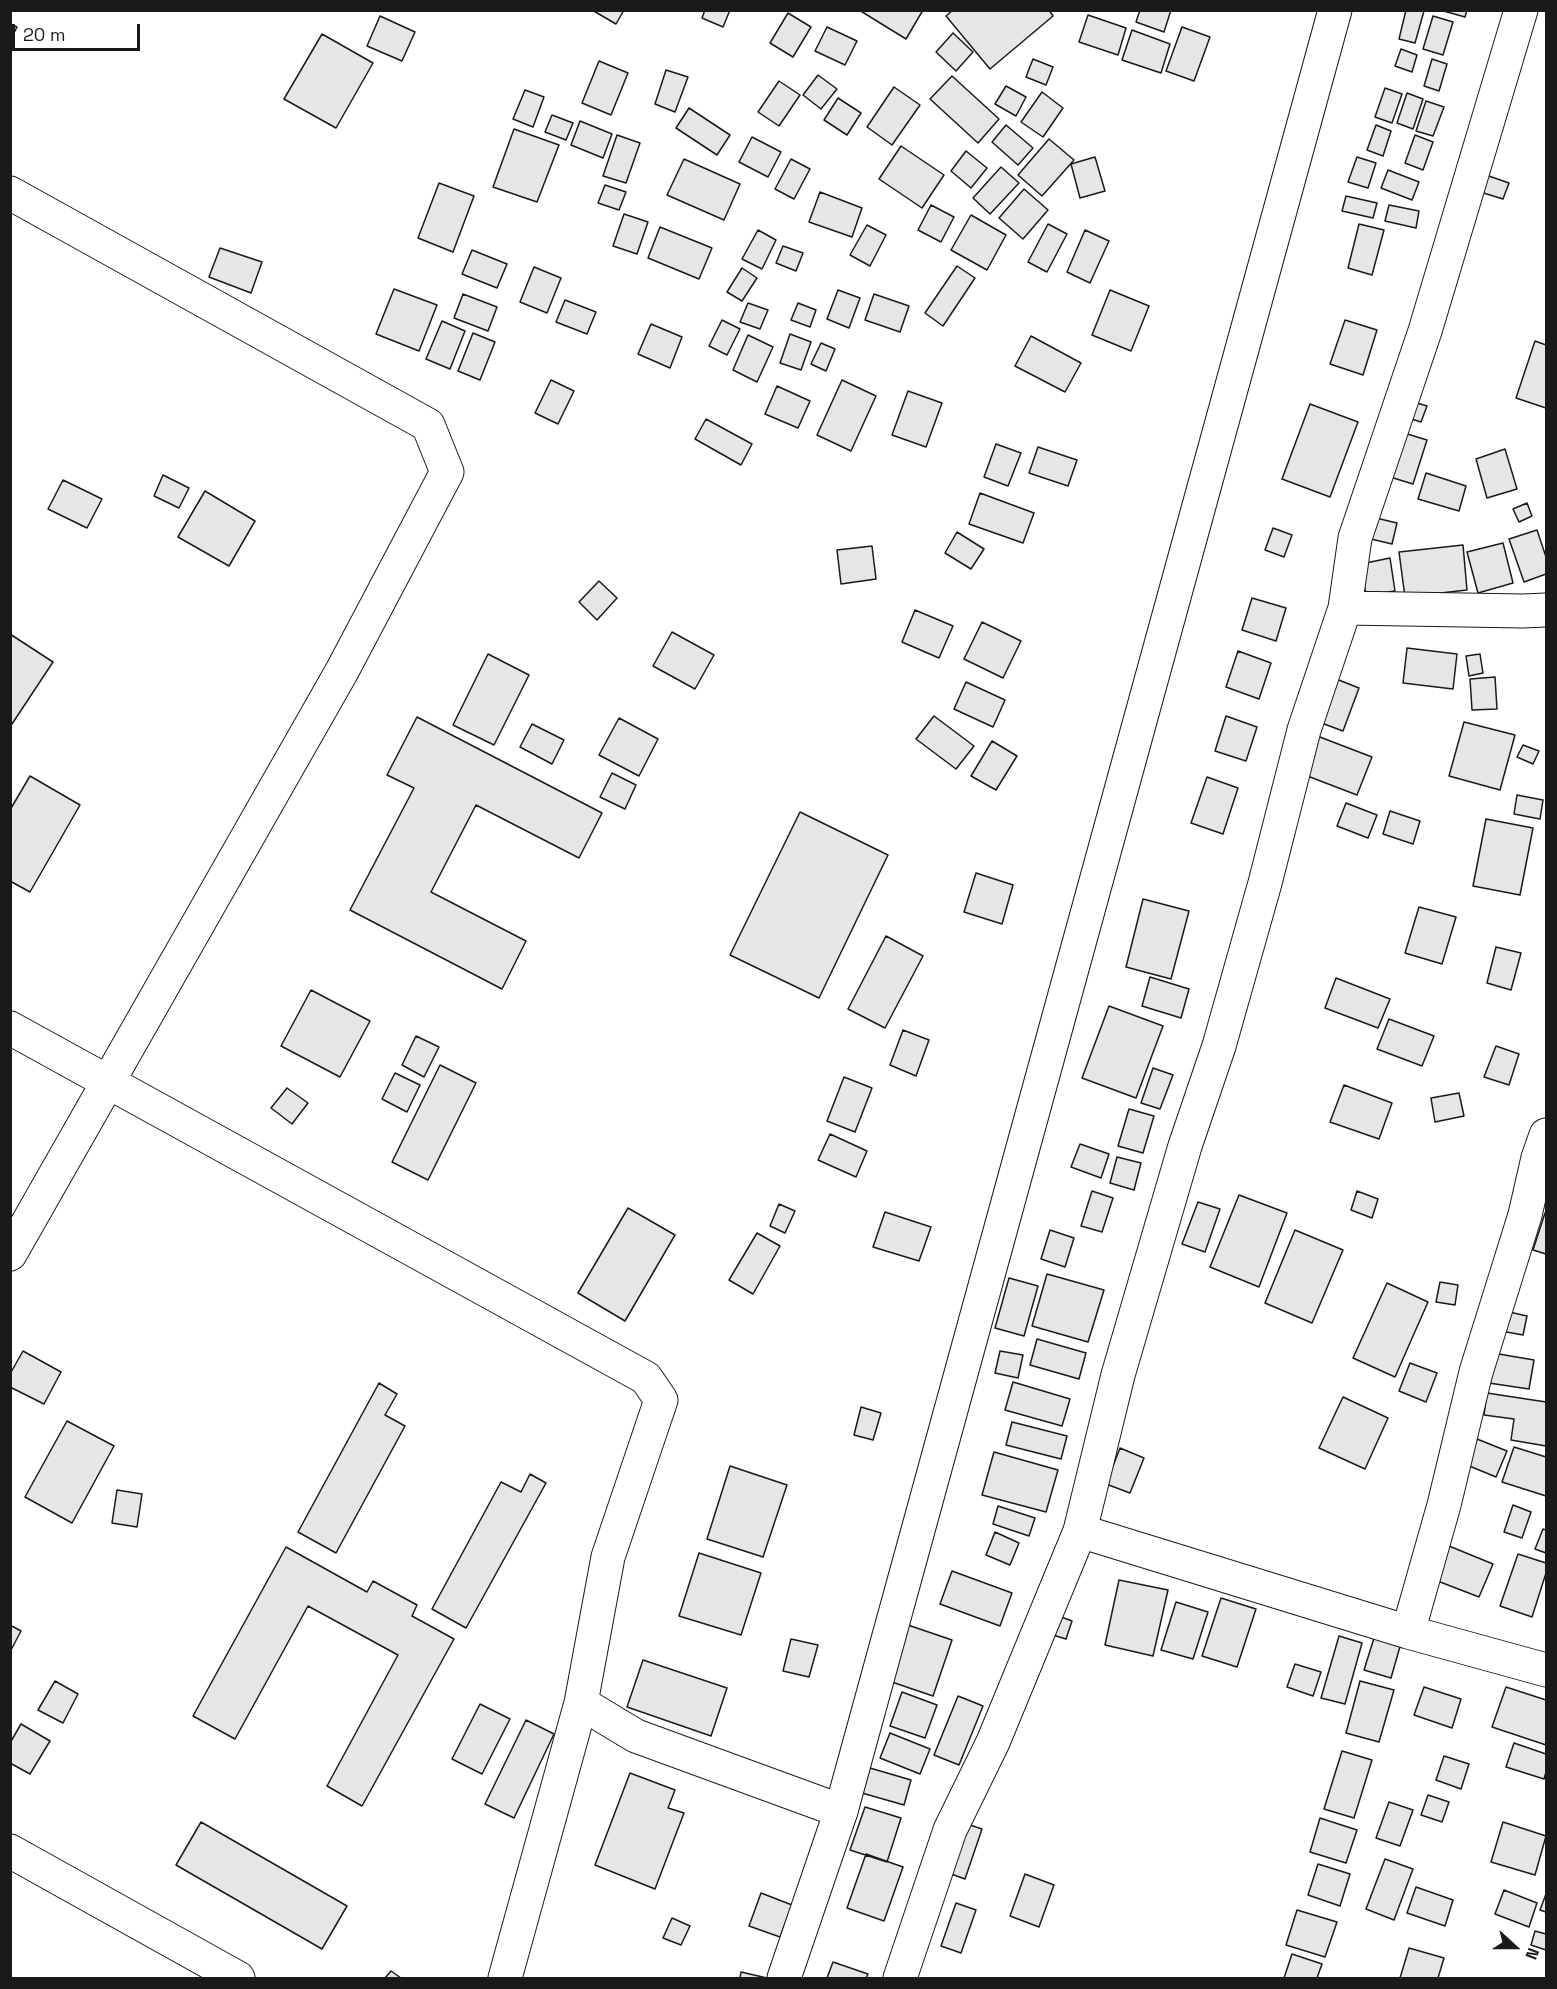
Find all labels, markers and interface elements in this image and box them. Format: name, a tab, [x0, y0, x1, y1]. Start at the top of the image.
scale bar	[15, 12, 142, 50]
text: 20 m	[23, 23, 66, 46]
north arrow	[1485, 1917, 1545, 1977]
text: N	[1521, 1945, 1544, 1962]

